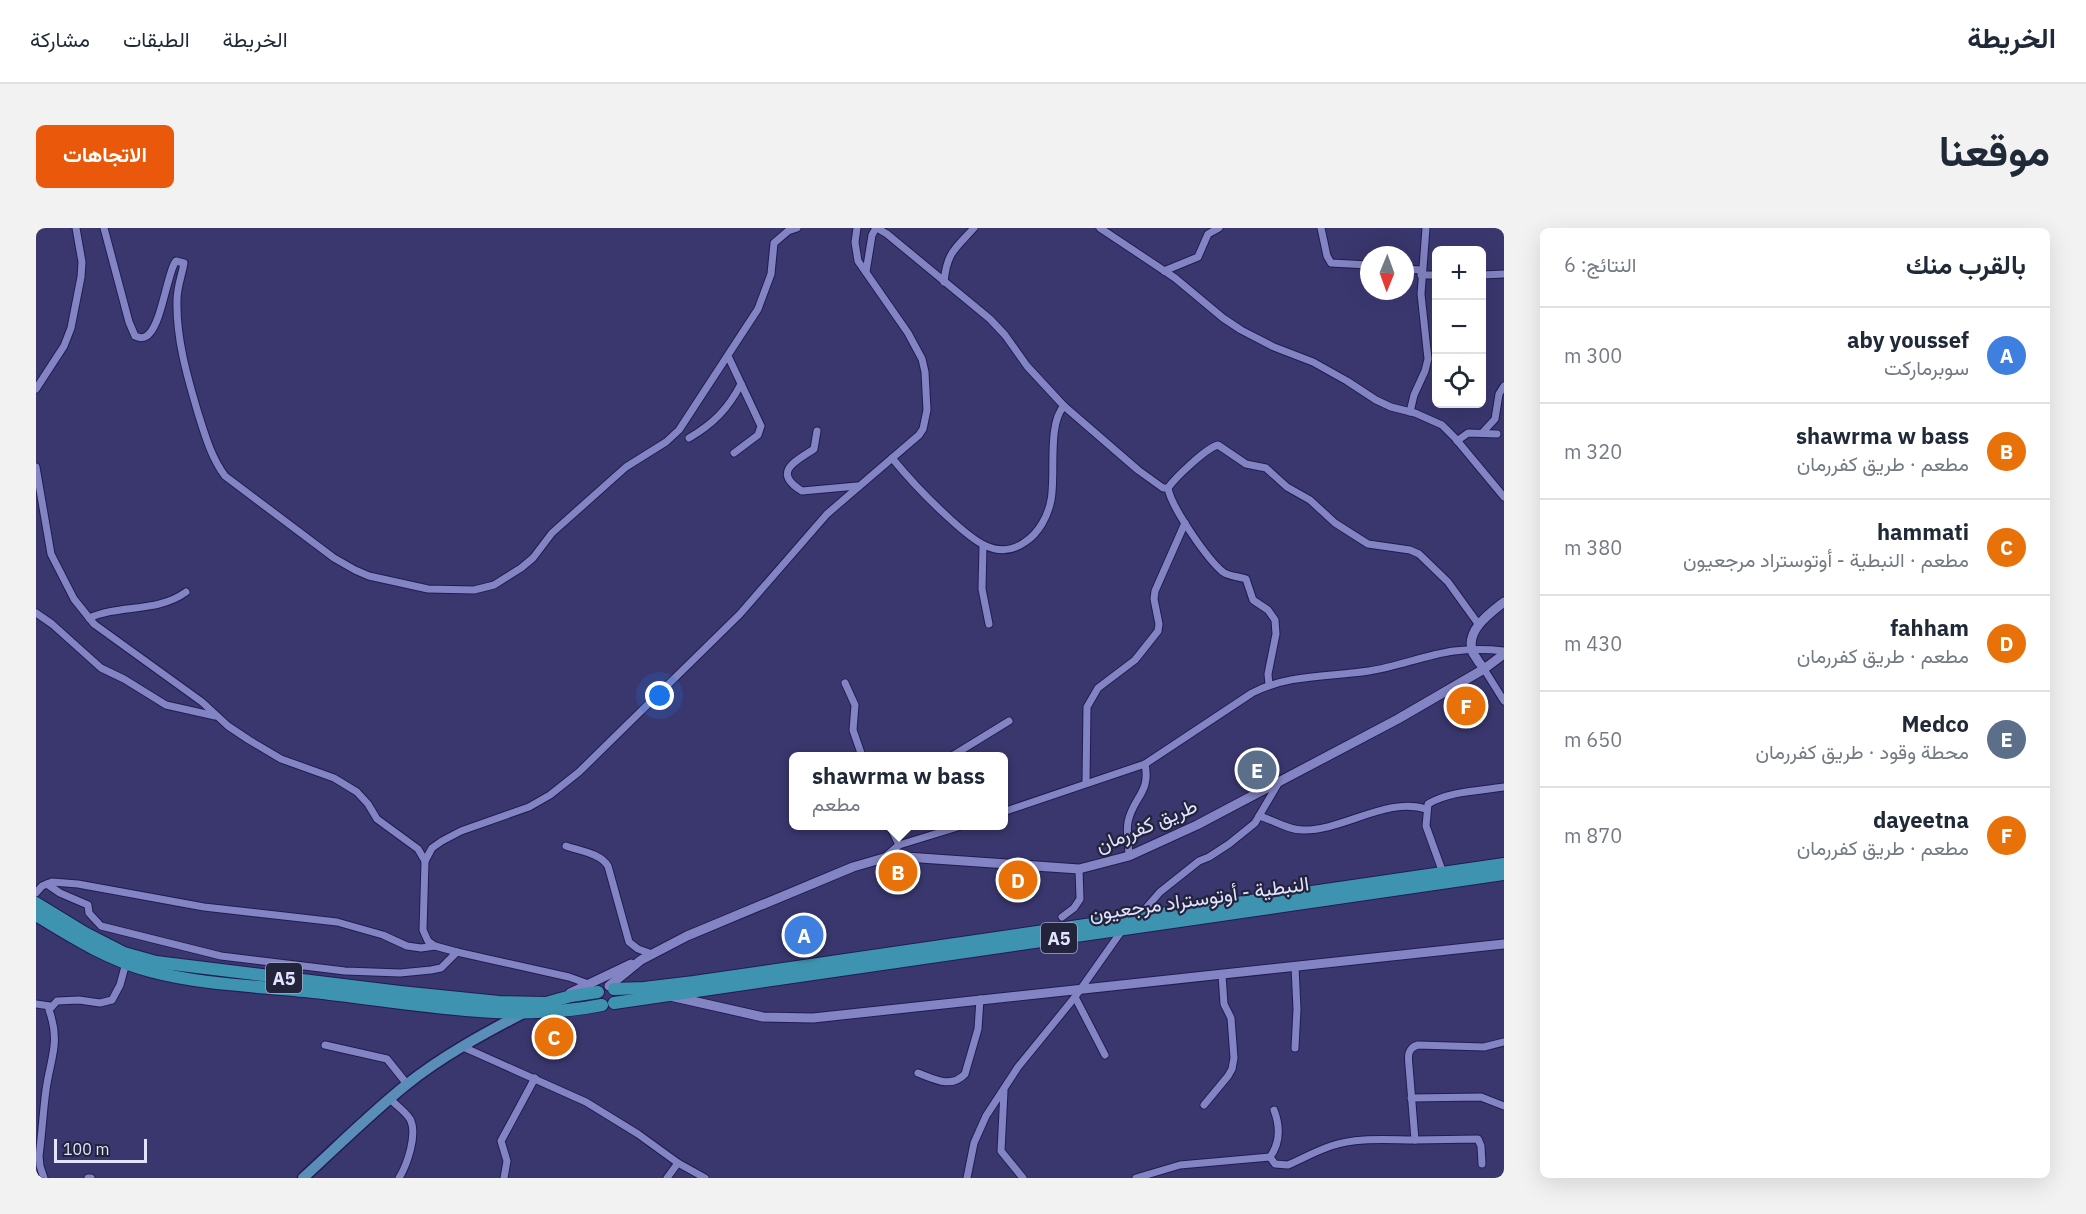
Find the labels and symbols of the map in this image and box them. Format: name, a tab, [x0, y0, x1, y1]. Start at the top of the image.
north arrow	[1360, 246, 1414, 300]
your location	[645, 681, 674, 710]
pin: F	[1446, 684, 1486, 728]
pin: E	[1238, 748, 1276, 792]
street label: طريق كفررمان	[1091, 791, 1201, 859]
pin: B	[878, 850, 918, 894]
pin: D	[998, 858, 1038, 902]
street label: النبطية - أوتوستراد مرجعيون	[1087, 869, 1311, 927]
pin: A	[784, 912, 824, 958]
road number: A5	[1041, 923, 1077, 953]
road number: A5	[266, 963, 302, 993]
pin: C	[534, 1014, 574, 1060]
scale bar	[54, 1136, 147, 1164]

